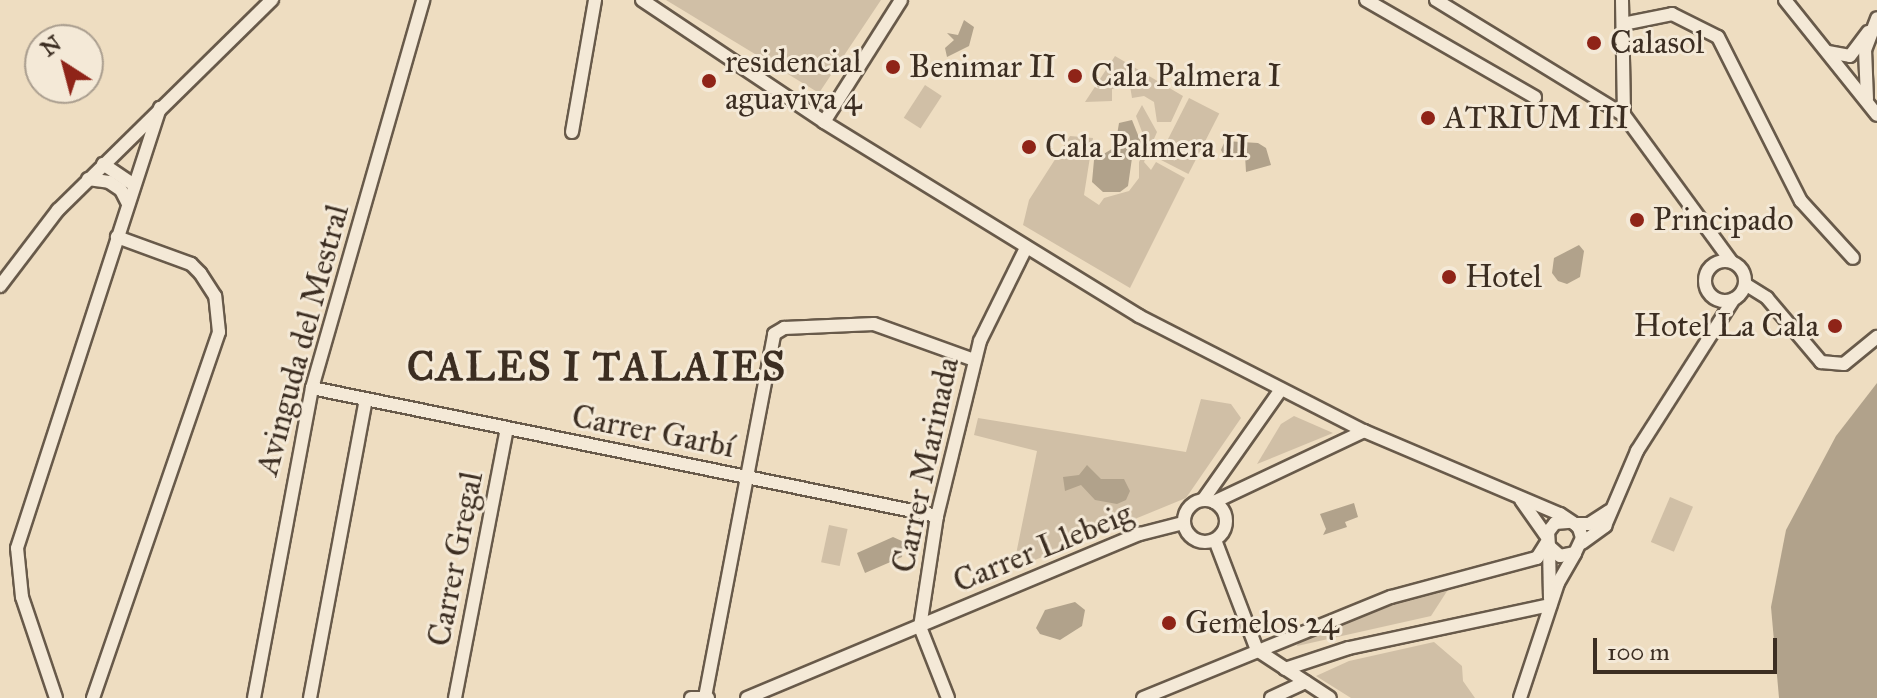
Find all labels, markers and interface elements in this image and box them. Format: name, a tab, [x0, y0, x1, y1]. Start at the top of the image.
north arrow	[24, 24, 104, 104]
place label: Calasol	[1610, 24, 1704, 62]
text: N	[35, 29, 66, 62]
marker: Calasol	[1585, 34, 1603, 52]
place label: residencial aguaviva 4	[725, 44, 862, 119]
place label: Benimar II	[909, 48, 1056, 86]
place label: Cala Palmera I	[1091, 57, 1282, 95]
marker: Benimar II	[884, 58, 902, 76]
marker: Cala Palmera I	[1066, 67, 1084, 85]
marker: residencial aguaviva 4	[700, 72, 718, 90]
place label: ATRIUM III	[1444, 99, 1629, 137]
marker: ATRIUM III	[1419, 109, 1437, 127]
place label: Cala Palmera II	[1045, 128, 1249, 166]
marker: Cala Palmera II	[1020, 138, 1038, 156]
street label: Avinguda del Mestral	[248, 200, 358, 480]
place label: Principado	[1653, 201, 1794, 239]
marker: Principado	[1628, 211, 1646, 229]
place label: Hotel	[1465, 258, 1542, 296]
marker: Hotel	[1440, 268, 1458, 286]
place label: Hotel La Cala	[1634, 307, 1819, 345]
marker: Hotel La Cala	[1826, 317, 1844, 335]
district label: CALES I TALAIES	[407, 343, 787, 391]
street label: Carrer Marinada	[884, 354, 968, 576]
street label: Carrer Garbí	[569, 397, 737, 467]
street label: Carrer Gregal	[420, 469, 492, 649]
street label: Carrer Llebeig	[948, 495, 1138, 601]
place label: Gemelos 24	[1185, 604, 1339, 642]
marker: Gemelos 24	[1160, 614, 1178, 632]
scale bar	[1597, 622, 1781, 672]
text: 100 m	[1607, 637, 1670, 667]

